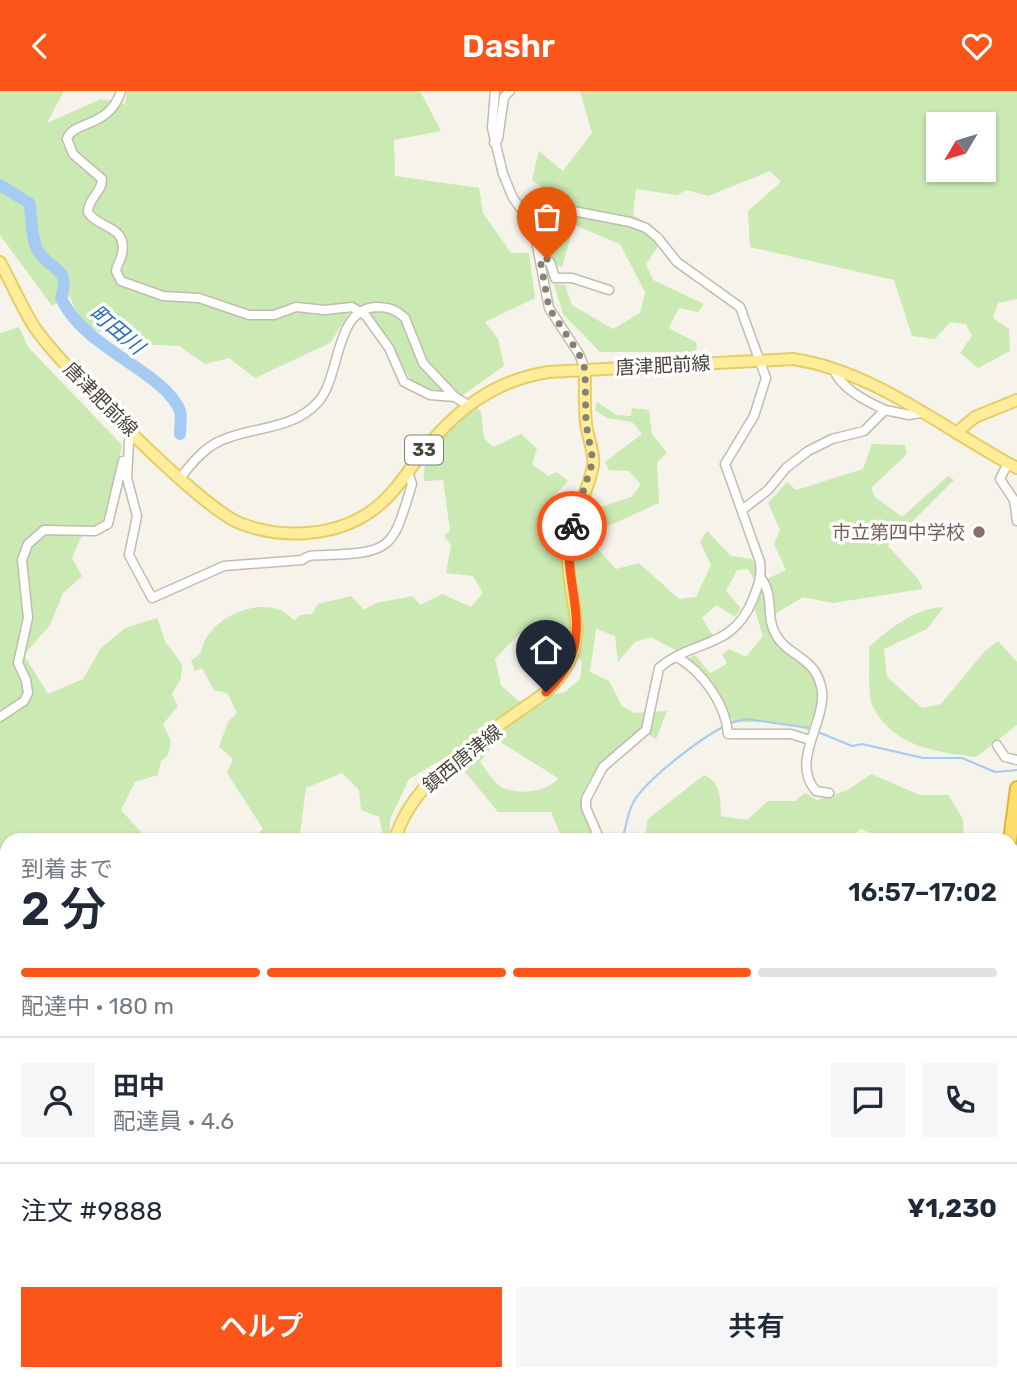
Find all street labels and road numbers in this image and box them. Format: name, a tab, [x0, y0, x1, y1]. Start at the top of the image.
street label: 唐津肥前線	[615, 352, 711, 379]
street label: 唐津肥前線	[59, 358, 142, 441]
road number: 33	[405, 435, 443, 465]
street label: 鎮西唐津線	[418, 720, 506, 797]

